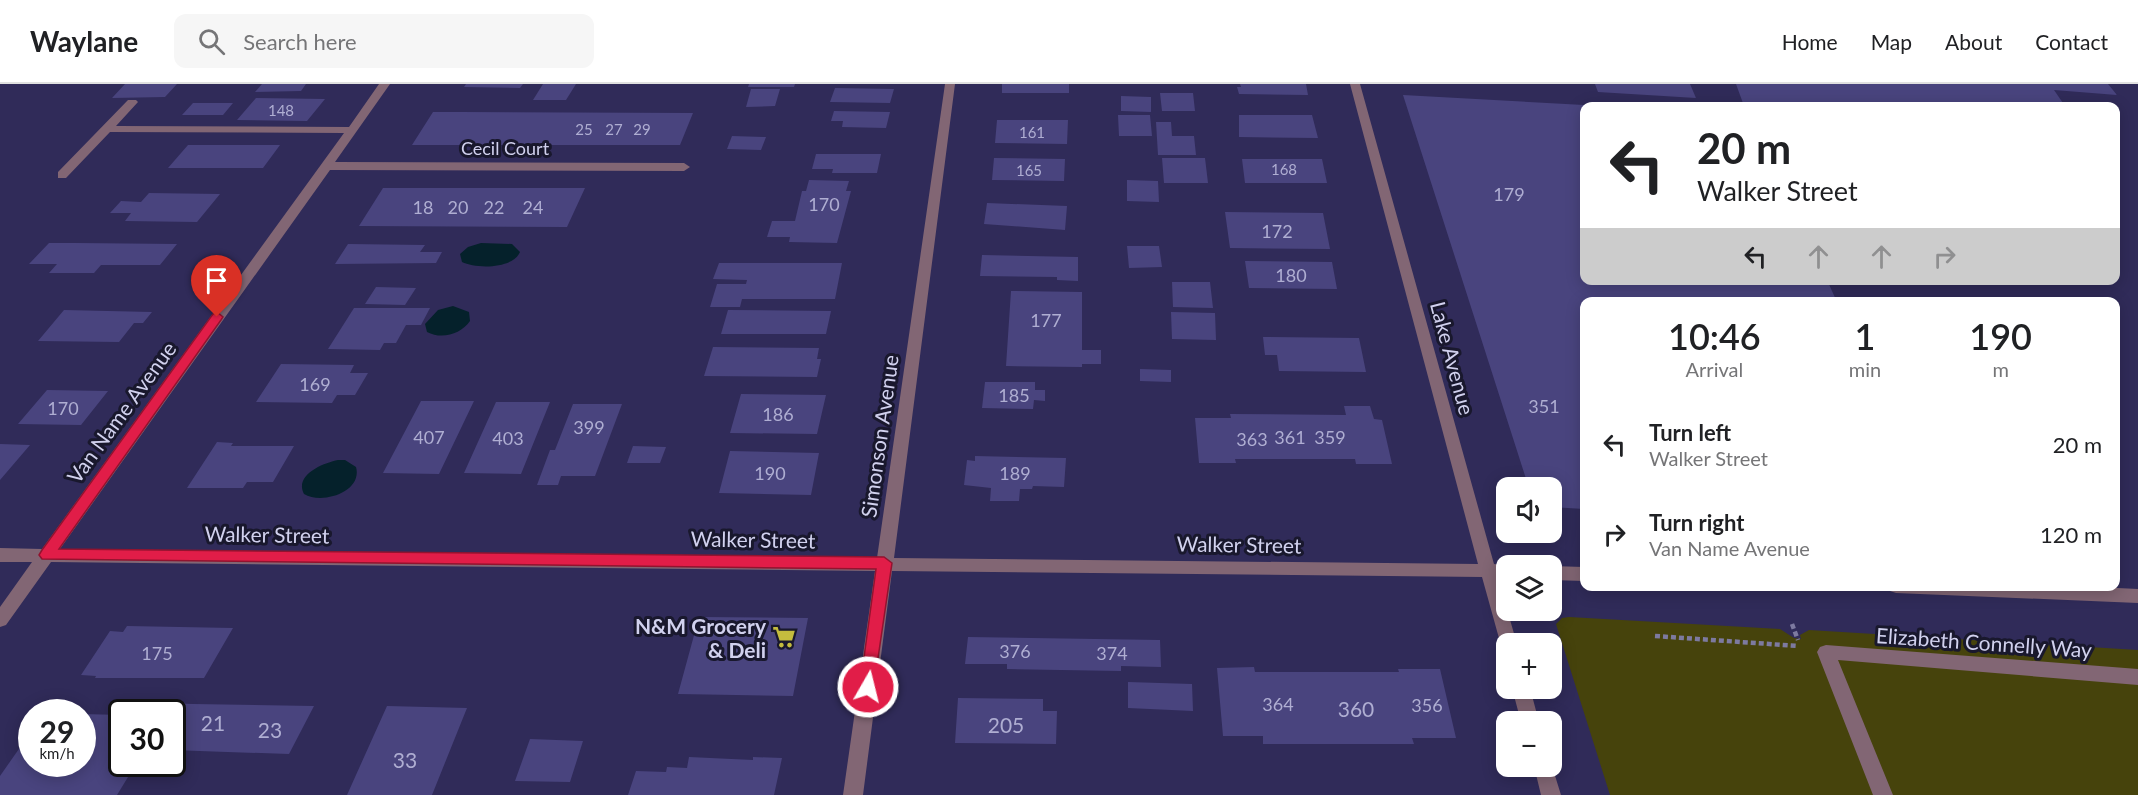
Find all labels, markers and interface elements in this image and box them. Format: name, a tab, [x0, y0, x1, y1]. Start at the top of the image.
search box	[174, 14, 594, 68]
text: Waylane	[30, 24, 138, 58]
icon: search	[195, 25, 228, 58]
text: Search here	[243, 28, 357, 55]
text: Home	[1782, 29, 1838, 54]
text: Map	[1871, 29, 1912, 54]
text: About	[1945, 29, 2002, 54]
text: Contact	[2035, 29, 2108, 54]
house number: 148	[268, 101, 294, 119]
house number: 25	[575, 120, 593, 138]
house number: 27	[605, 120, 623, 138]
house number: 29	[633, 120, 651, 138]
house number: 161	[1019, 123, 1045, 141]
text: 20 m	[1697, 123, 1791, 173]
icon: left	[1598, 126, 1676, 204]
street label: Cecil Court	[461, 137, 550, 159]
house number: 168	[1271, 160, 1297, 178]
house number: 165	[1016, 161, 1042, 179]
text: Walker Street	[1697, 174, 1858, 207]
house number: 179	[1493, 183, 1525, 205]
house number: 170	[808, 193, 840, 215]
house number: 18	[413, 196, 433, 218]
house number: 20	[448, 196, 468, 218]
house number: 22	[484, 196, 504, 218]
house number: 24	[523, 196, 543, 218]
house number: 172	[1261, 220, 1293, 242]
icon: left	[1739, 240, 1772, 273]
icon: ahead	[1802, 240, 1835, 273]
icon: ahead	[1865, 240, 1898, 273]
icon: right	[1928, 240, 1961, 273]
pin	[191, 255, 242, 317]
icon: arrive	[200, 264, 233, 297]
house number: 180	[1275, 264, 1307, 286]
street label: Lake Avenue	[1426, 298, 1480, 418]
house number: 177	[1030, 309, 1062, 331]
text: 10:46	[1668, 314, 1761, 358]
text: 1	[1855, 314, 1875, 358]
text: 190	[1969, 314, 2032, 358]
street label: Van Name Avenue	[61, 336, 181, 488]
street label: Simonson Avenue	[855, 353, 903, 519]
text: Arrival	[1686, 357, 1743, 381]
text: min	[1849, 357, 1881, 381]
text: m	[1992, 357, 2009, 381]
house number: 169	[299, 373, 331, 395]
house number: 185	[998, 384, 1030, 406]
house number: 351	[1528, 395, 1560, 417]
house number: 170	[47, 397, 79, 419]
house number: 186	[762, 403, 794, 425]
house number: 399	[573, 416, 605, 438]
text: Turn left	[1649, 419, 1731, 446]
house number: 407	[413, 426, 445, 448]
house number: 361	[1274, 426, 1306, 448]
house number: 359	[1314, 426, 1346, 448]
house number: 403	[492, 427, 524, 449]
house number: 363	[1236, 428, 1268, 450]
icon: left	[1598, 428, 1631, 461]
text: 20 m	[2053, 431, 2102, 458]
text: Walker Street	[1649, 446, 1768, 470]
house number: 190	[754, 462, 786, 484]
house number: 189	[999, 462, 1031, 484]
map controls	[1496, 477, 1562, 777]
button: sound	[1496, 477, 1562, 543]
text: Turn right	[1649, 509, 1744, 536]
icon: right	[1598, 518, 1631, 551]
street label: Walker Street	[204, 520, 330, 548]
text: 120 m	[2040, 521, 2102, 548]
street label: Walker Street	[690, 525, 816, 553]
street label: Walker Street	[1176, 530, 1302, 558]
text: Van Name Avenue	[1649, 536, 1810, 560]
button: layers	[1496, 555, 1562, 621]
place label: N&M Grocery & Deli	[635, 613, 767, 662]
street label: Elizabeth Connelly Way	[1875, 622, 2093, 662]
supermarket icon: N&M Grocery & Deli	[771, 624, 797, 650]
button: +	[1496, 633, 1562, 699]
house number: 376	[999, 640, 1031, 662]
house number: 175	[141, 642, 173, 664]
house number: 374	[1096, 642, 1128, 664]
position arrow	[836, 655, 900, 719]
house number: 364	[1262, 693, 1294, 715]
house number: 356	[1411, 694, 1443, 716]
house number: 360	[1338, 696, 1374, 721]
speed limit sign: 30	[108, 699, 186, 777]
house number: 21	[201, 710, 225, 735]
button: −	[1496, 711, 1562, 777]
house number: 205	[988, 712, 1024, 737]
text: 29	[40, 713, 74, 749]
house number: 23	[258, 717, 282, 742]
text: km/h	[39, 744, 75, 762]
house number: 33	[393, 747, 417, 772]

